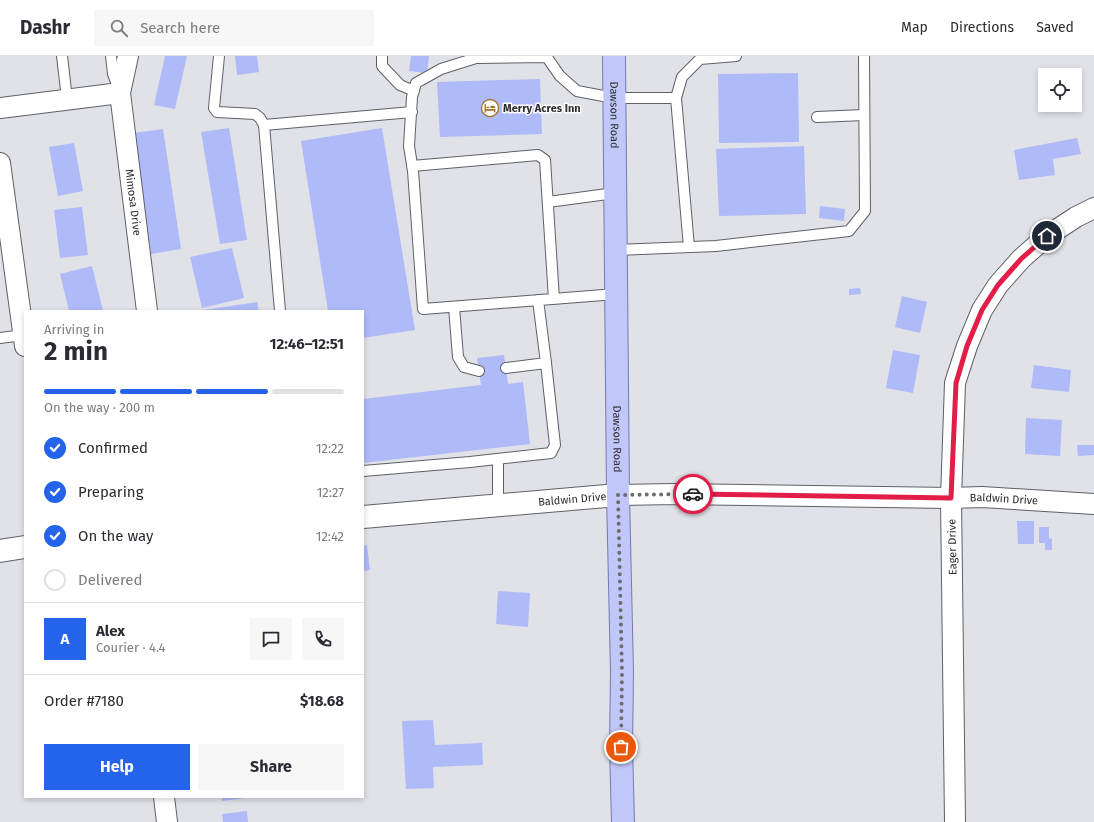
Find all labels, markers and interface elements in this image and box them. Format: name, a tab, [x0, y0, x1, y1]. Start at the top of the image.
search box	[94, 10, 374, 46]
text: Dashr	[20, 16, 70, 39]
icon: search	[108, 17, 130, 39]
text: Search here	[140, 19, 220, 37]
text: Map	[901, 19, 928, 36]
text: Directions	[950, 19, 1014, 36]
text: Saved	[1036, 19, 1074, 36]
map controls	[1038, 68, 1082, 112]
button: locate	[1038, 68, 1082, 112]
street label: Dawson Road	[607, 81, 621, 149]
hotel icon: Merry Acres Inn	[480, 98, 500, 118]
place label: Merry Acres Inn	[503, 102, 581, 115]
street label: Mimosa Drive	[122, 168, 144, 237]
pin	[1030, 219, 1064, 253]
icon: home	[1036, 225, 1058, 247]
text: Arriving in	[44, 322, 104, 337]
text: 12:46–12:51	[269, 335, 344, 353]
text: 2 min	[44, 336, 108, 367]
text: On the way · 200 m	[44, 400, 155, 415]
street label: Dawson Road	[610, 405, 624, 473]
icon: check	[44, 437, 66, 459]
text: Confirmed	[78, 439, 148, 457]
text: 12:22	[316, 441, 344, 456]
courier	[673, 474, 713, 514]
icon: check	[44, 481, 66, 503]
text: Preparing	[78, 483, 143, 501]
icon: car	[682, 483, 704, 505]
text: 12:27	[317, 485, 344, 500]
street label: Baldwin Drive	[538, 490, 607, 509]
street label: Baldwin Drive	[969, 491, 1038, 507]
street label: Eager Drive	[946, 519, 959, 575]
icon: check	[44, 525, 66, 547]
text: On the way	[78, 527, 153, 545]
text: 12:42	[316, 529, 344, 544]
text: Delivered	[78, 571, 142, 589]
button: chat	[250, 618, 292, 660]
button: phone	[302, 618, 344, 660]
text: Alex	[96, 622, 125, 640]
text: A	[61, 630, 69, 648]
text: Courier · 4.4	[96, 640, 166, 655]
text: Order #7180	[44, 692, 124, 710]
text: $18.68	[300, 692, 344, 710]
pin	[604, 730, 638, 764]
icon: bag	[610, 736, 632, 758]
button: Help	[44, 744, 190, 790]
button: Share	[198, 744, 344, 790]

